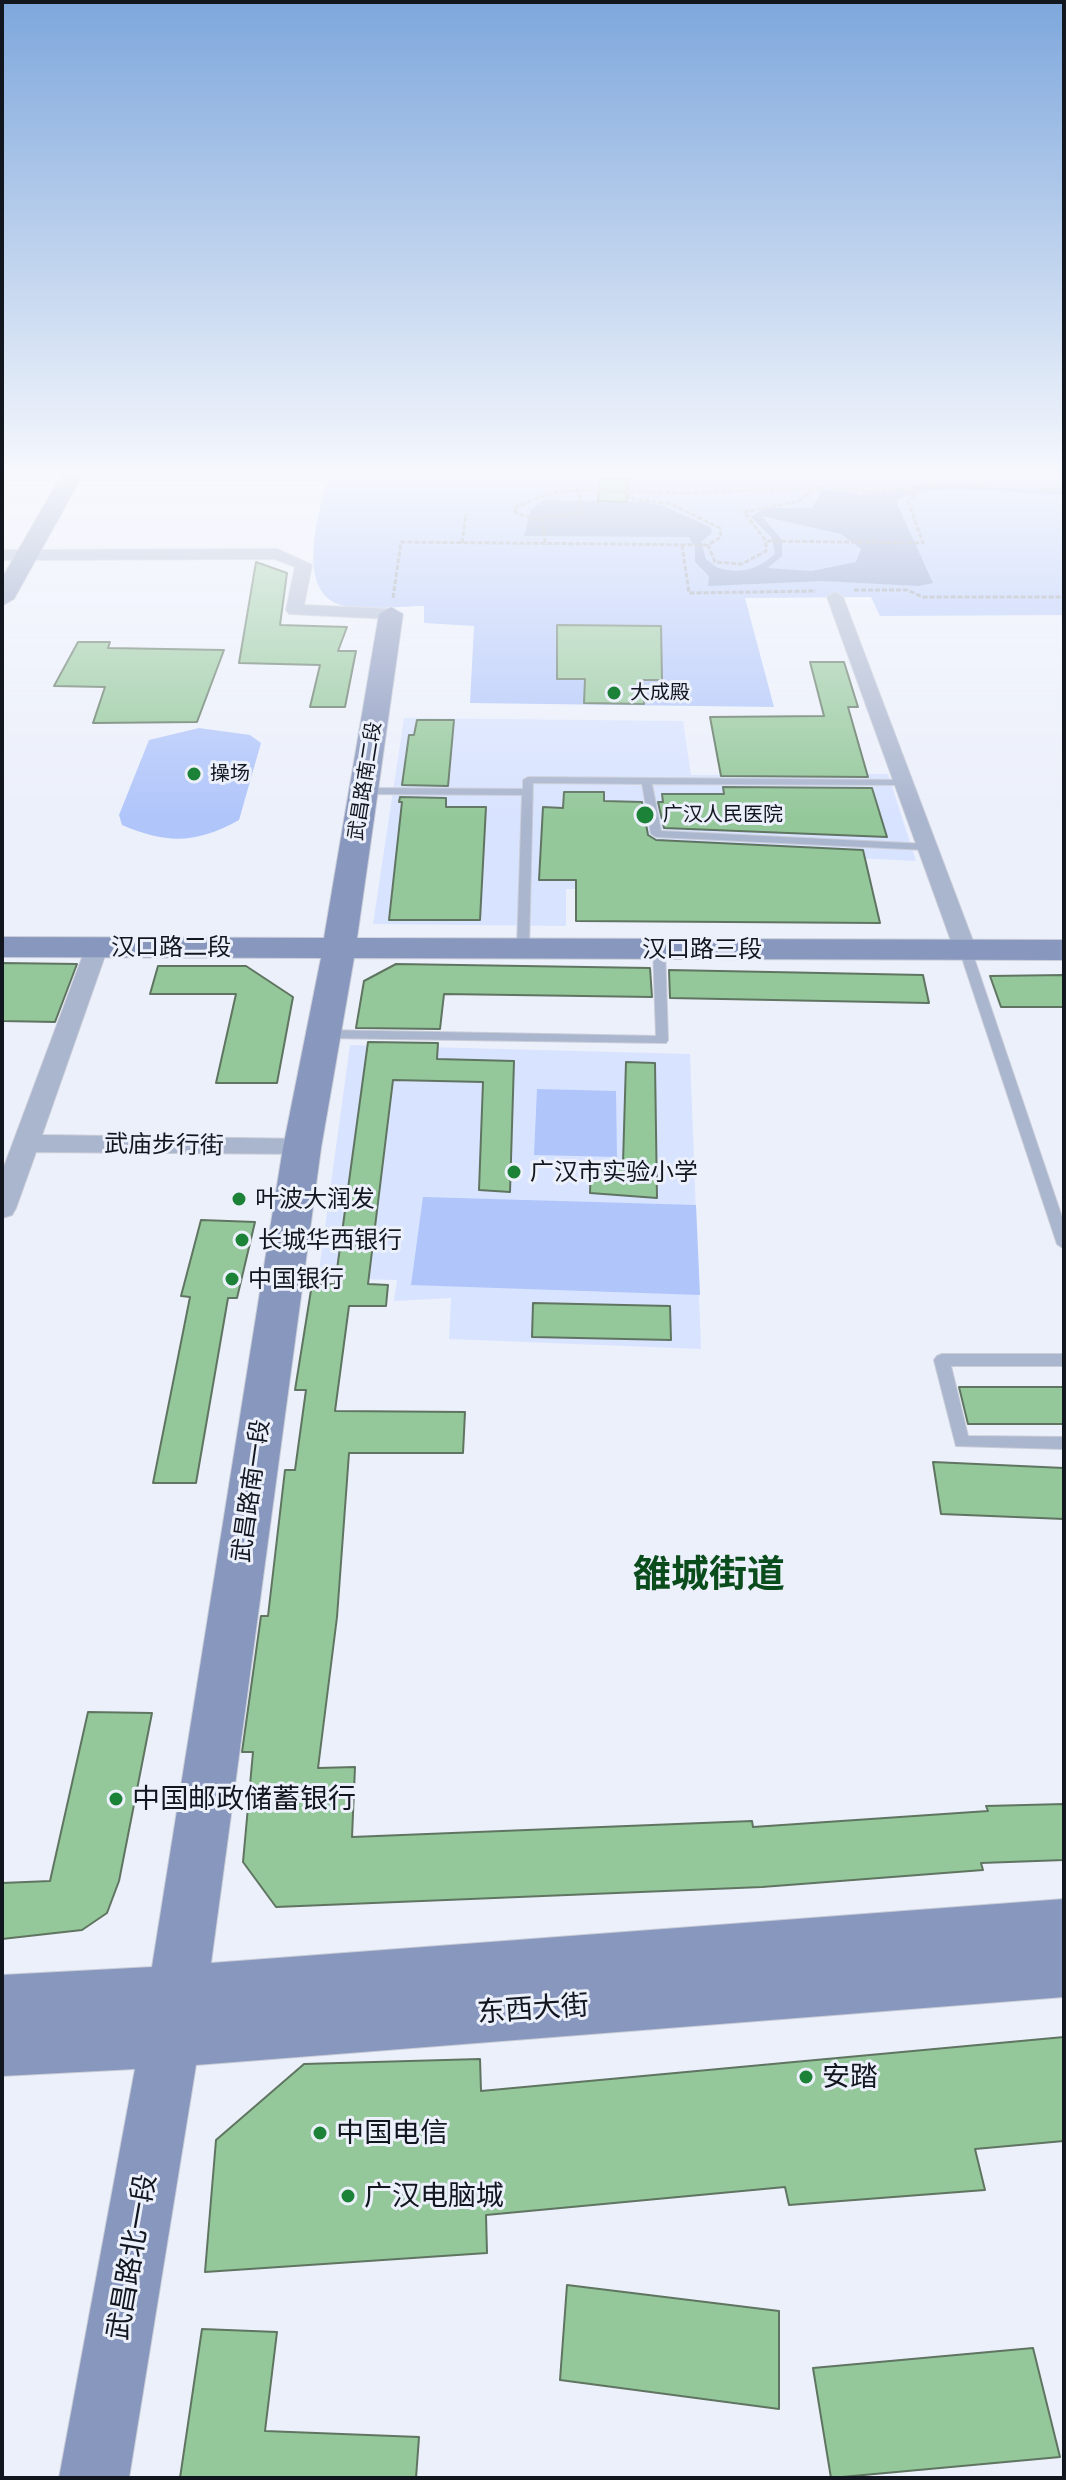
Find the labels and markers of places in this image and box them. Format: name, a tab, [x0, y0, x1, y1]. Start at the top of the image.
place label: 大成殿	[630, 681, 690, 705]
marker: 大成殿	[605, 684, 623, 702]
place label: 操场	[210, 762, 250, 786]
marker: 操场	[185, 765, 203, 783]
place label: 广汉人民医院	[663, 803, 783, 827]
marker: 广汉人民医院	[634, 804, 656, 826]
place label: 广汉市实验小学	[530, 1158, 698, 1186]
marker: 广汉市实验小学	[505, 1163, 523, 1181]
place label: 叶波大润发	[255, 1185, 375, 1213]
marker: 叶波大润发	[230, 1190, 248, 1208]
place label: 长城华西银行	[258, 1226, 402, 1254]
marker: 长城华西银行	[233, 1231, 251, 1249]
place label: 中国银行	[248, 1265, 344, 1293]
marker: 中国银行	[223, 1270, 241, 1288]
place label: 中国邮政储蓄银行	[132, 1782, 356, 1816]
marker: 中国邮政储蓄银行	[107, 1790, 125, 1808]
place label: 安踏	[822, 2060, 878, 2094]
marker: 安踏	[797, 2068, 815, 2086]
place label: 中国电信	[336, 2116, 448, 2150]
marker: 中国电信	[311, 2124, 329, 2142]
place label: 广汉电脑城	[364, 2179, 504, 2213]
marker: 广汉电脑城	[339, 2187, 357, 2205]

